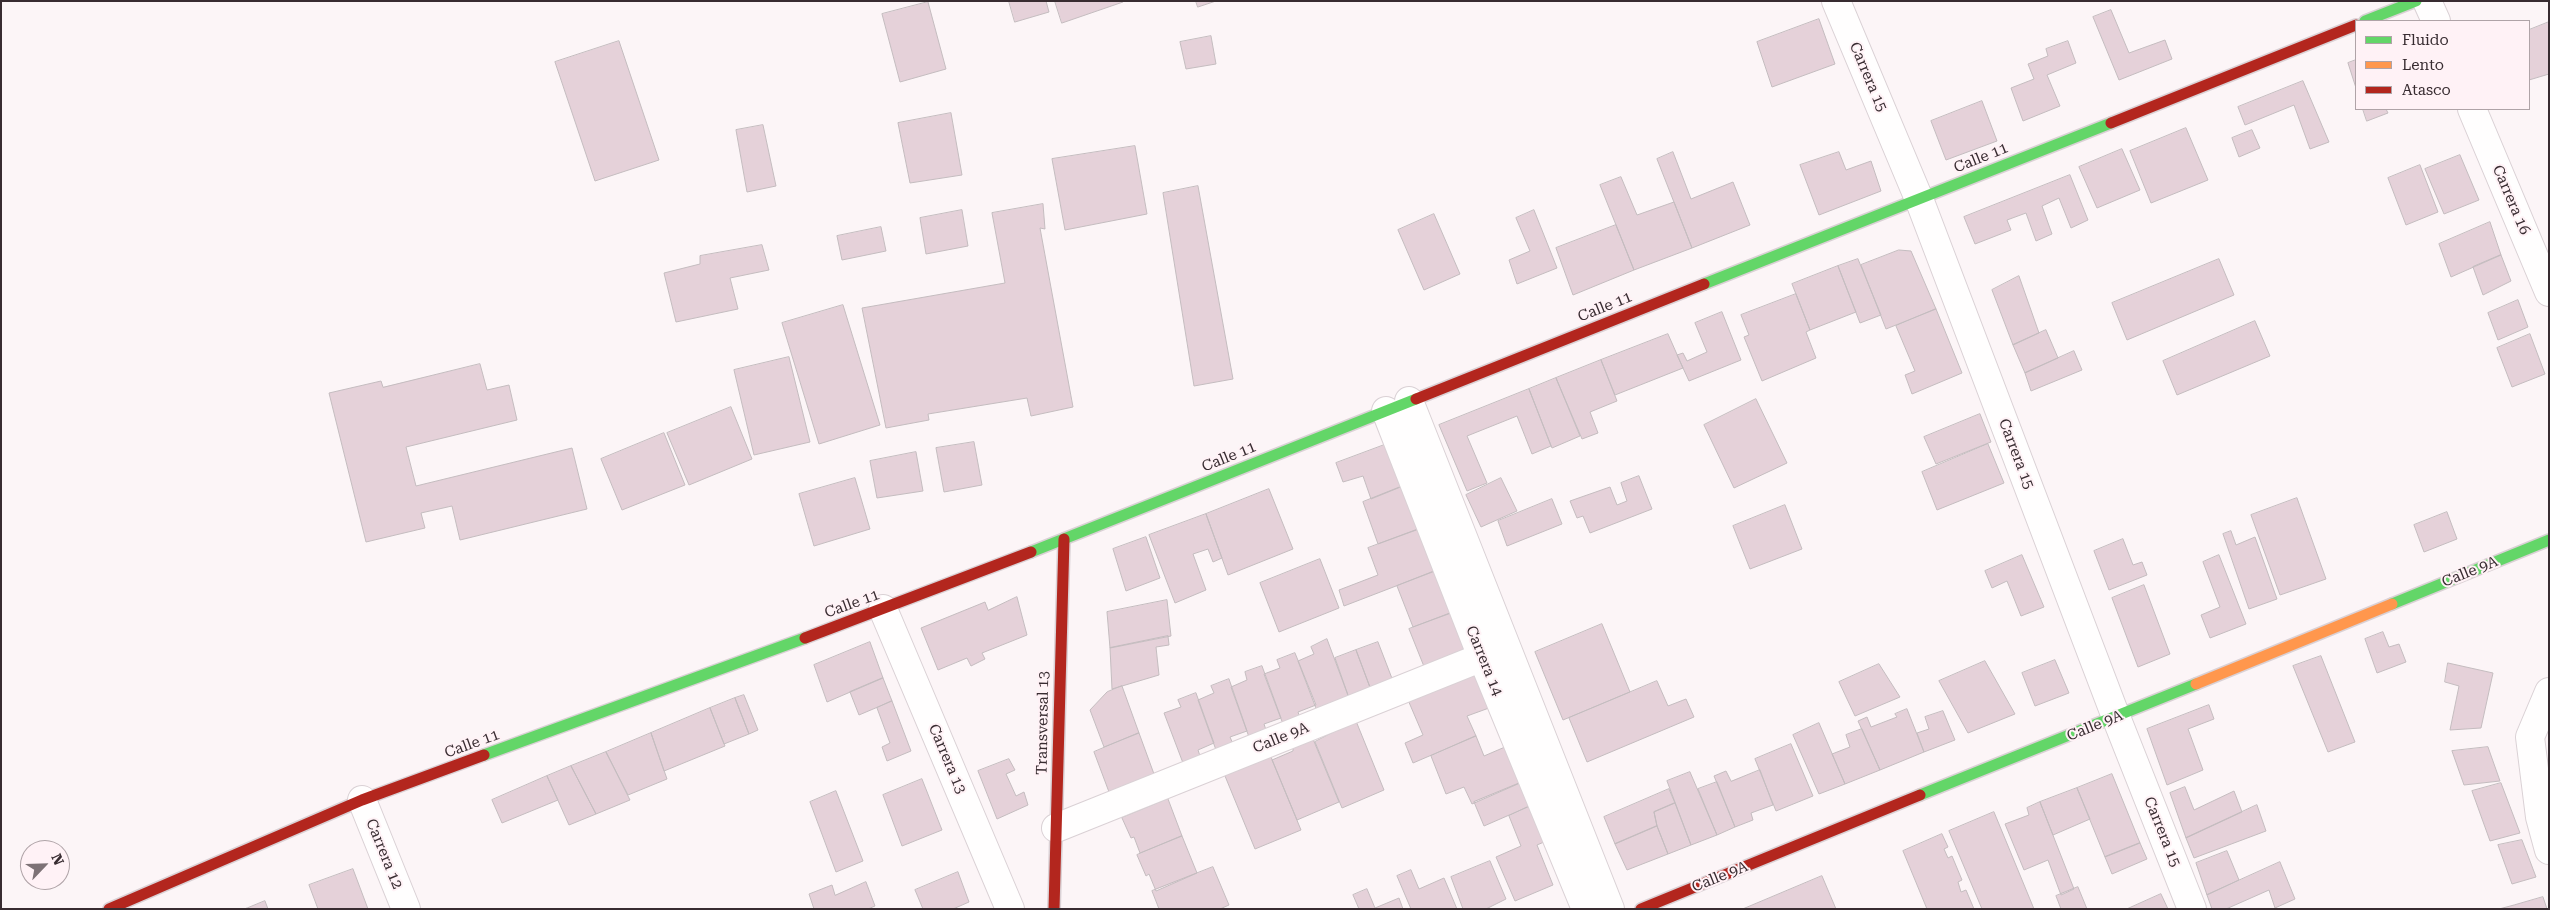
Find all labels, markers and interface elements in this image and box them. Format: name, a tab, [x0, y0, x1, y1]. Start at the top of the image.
legend	[2355, 20, 2530, 110]
text: Fluido	[2402, 31, 2449, 49]
street label: Carrera 15	[1845, 39, 1891, 115]
text: Lento	[2402, 56, 2444, 74]
text: Atasco	[2402, 81, 2451, 99]
street label: Calle 11	[1951, 139, 2011, 177]
street label: Carrera 16	[2488, 162, 2534, 238]
street label: Calle 11	[1575, 288, 1635, 326]
street label: Carrera 15	[1994, 416, 2038, 492]
street label: Calle 11	[1199, 438, 1259, 476]
street label: Calle 9A	[2439, 553, 2501, 591]
street label: Calle 11	[822, 586, 882, 622]
street label: Carrera 14	[1462, 623, 1506, 699]
street label: Transversal 13	[1033, 671, 1053, 775]
street label: Calle 9A	[2064, 707, 2126, 745]
street label: Calle 9A	[1250, 719, 1312, 757]
street label: Carrera 13	[924, 721, 970, 797]
street label: Calle 11	[442, 726, 502, 762]
street label: Carrera 15	[2140, 794, 2184, 870]
street label: Carrera 12	[362, 816, 406, 892]
north arrow	[20, 840, 70, 890]
text: N	[48, 851, 67, 867]
street label: Calle 9A	[1689, 858, 1751, 896]

